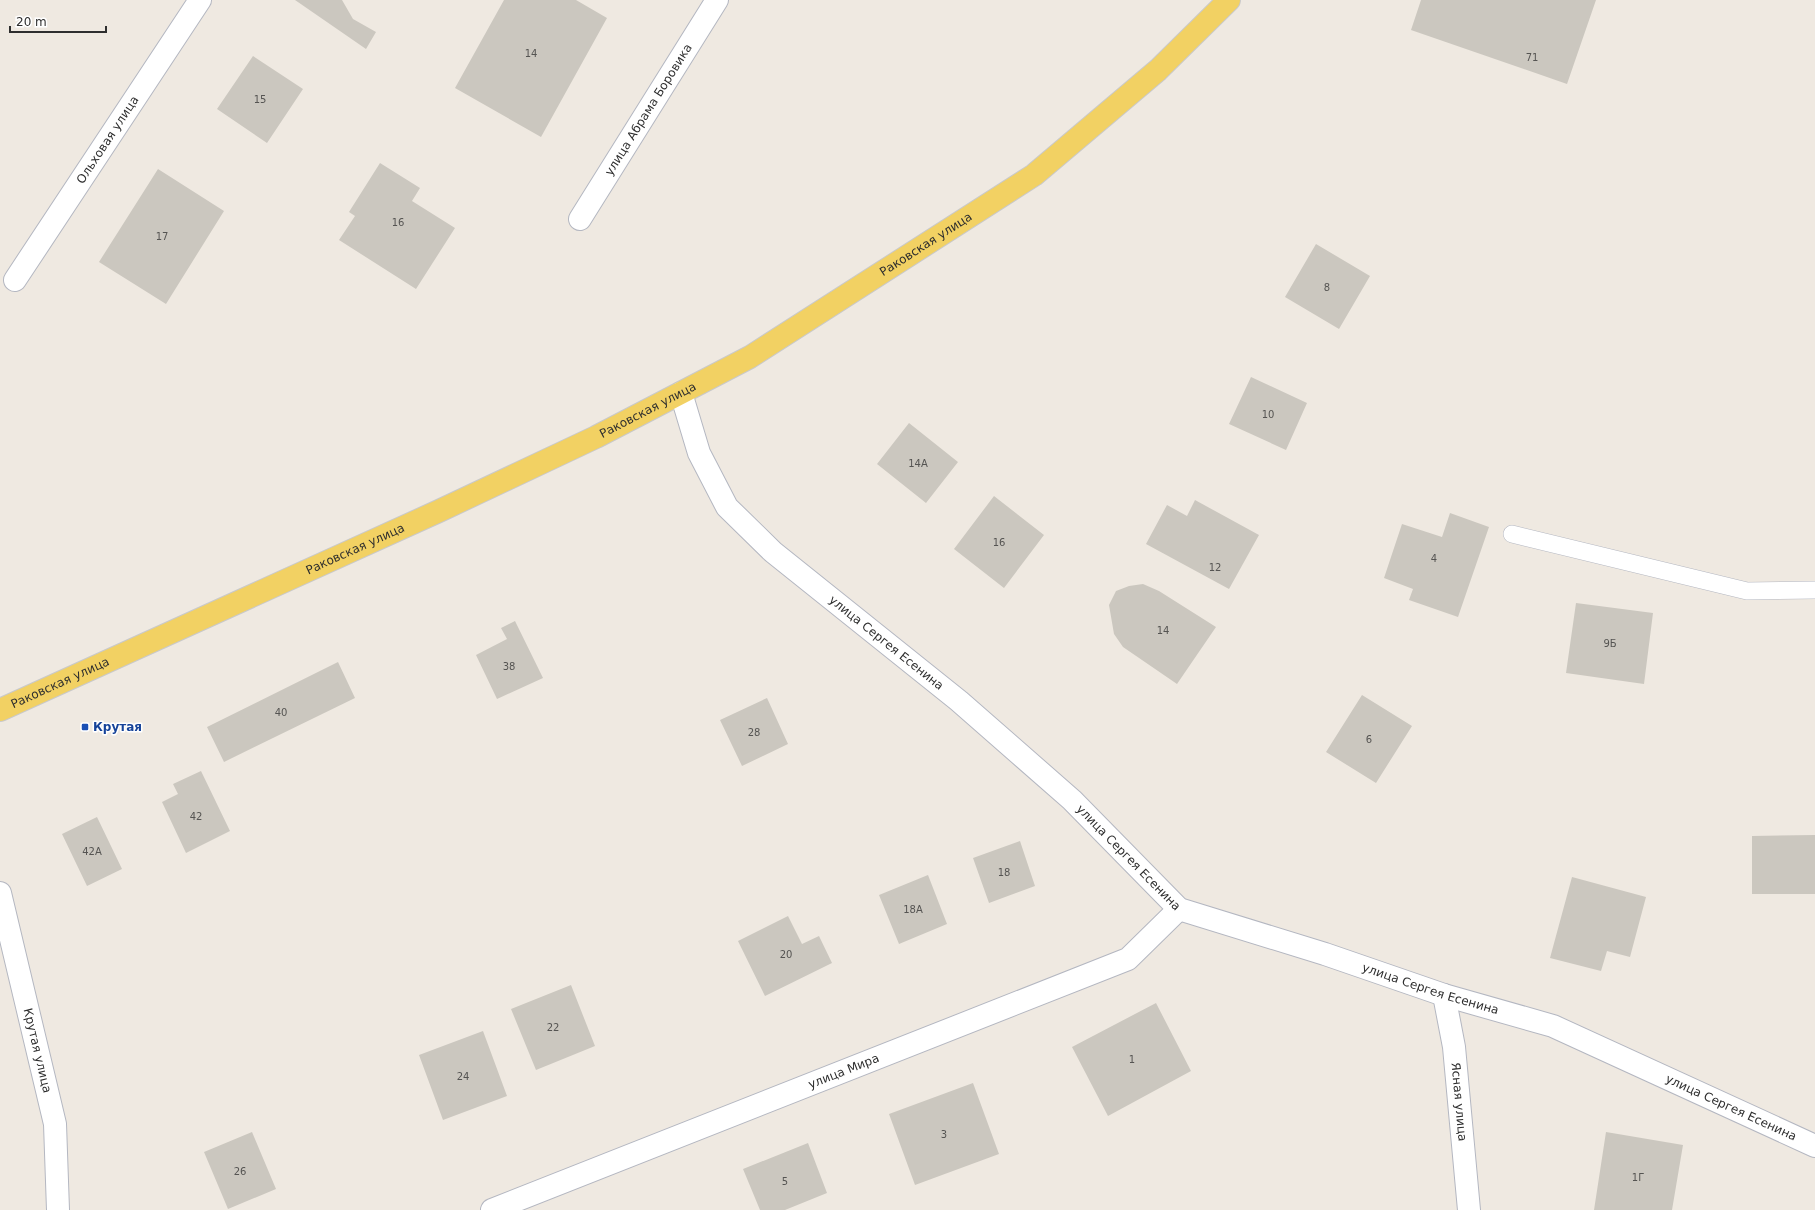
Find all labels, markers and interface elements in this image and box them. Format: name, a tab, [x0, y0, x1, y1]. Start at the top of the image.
scale bar	[10, 8, 106, 34]
text: 20 m	[16, 15, 47, 29]
street label: улица Абрама Боровика	[602, 41, 695, 178]
house number: 14	[525, 48, 537, 59]
house number: 71	[1526, 52, 1538, 63]
street label: Ольховая улица	[74, 93, 142, 186]
house number: 15	[254, 94, 266, 105]
street label: Раковская улица	[877, 210, 975, 279]
house number: 16	[392, 217, 404, 228]
house number: 17	[156, 231, 168, 242]
house number: 8	[1324, 282, 1330, 293]
street label: Раковская улица	[597, 379, 698, 441]
house number: 10	[1262, 409, 1274, 420]
house number: 14А	[908, 458, 928, 469]
street label: Раковская улица	[304, 521, 407, 577]
house number: 16	[993, 537, 1005, 548]
house number: 4	[1431, 553, 1437, 564]
house number: 12	[1209, 562, 1221, 573]
street label: улица Сергея Есенина	[826, 593, 946, 693]
house number: 14	[1157, 625, 1169, 636]
house number: 9Б	[1603, 638, 1617, 649]
street label: Раковская улица	[9, 654, 112, 711]
house number: 38	[503, 661, 515, 672]
house number: 40	[275, 707, 287, 718]
place label: Крутая	[93, 720, 142, 734]
marker: Крутая	[80, 722, 90, 732]
house number: 28	[748, 727, 760, 738]
house number: 6	[1366, 734, 1372, 745]
street label: улица Сергея Есенина	[1074, 802, 1183, 913]
house number: 42	[190, 811, 202, 822]
house number: 42А	[82, 846, 102, 857]
house number: 18	[998, 867, 1010, 878]
house number: 18А	[903, 904, 923, 915]
house number: 20	[780, 949, 792, 960]
street label: улица Сергея Есенина	[1360, 960, 1500, 1017]
street label: Крутая улица	[21, 1007, 54, 1094]
house number: 22	[547, 1022, 559, 1033]
street label: улица Мира	[806, 1051, 881, 1092]
house number: 1	[1129, 1054, 1135, 1065]
street label: Ясная улица	[1448, 1062, 1470, 1142]
house number: 24	[457, 1071, 469, 1082]
street label: улица Сергея Есенина	[1663, 1072, 1799, 1144]
house number: 3	[941, 1129, 947, 1140]
house number: 26	[234, 1166, 246, 1177]
house number: 1Г	[1632, 1172, 1644, 1183]
house number: 5	[782, 1176, 788, 1187]

